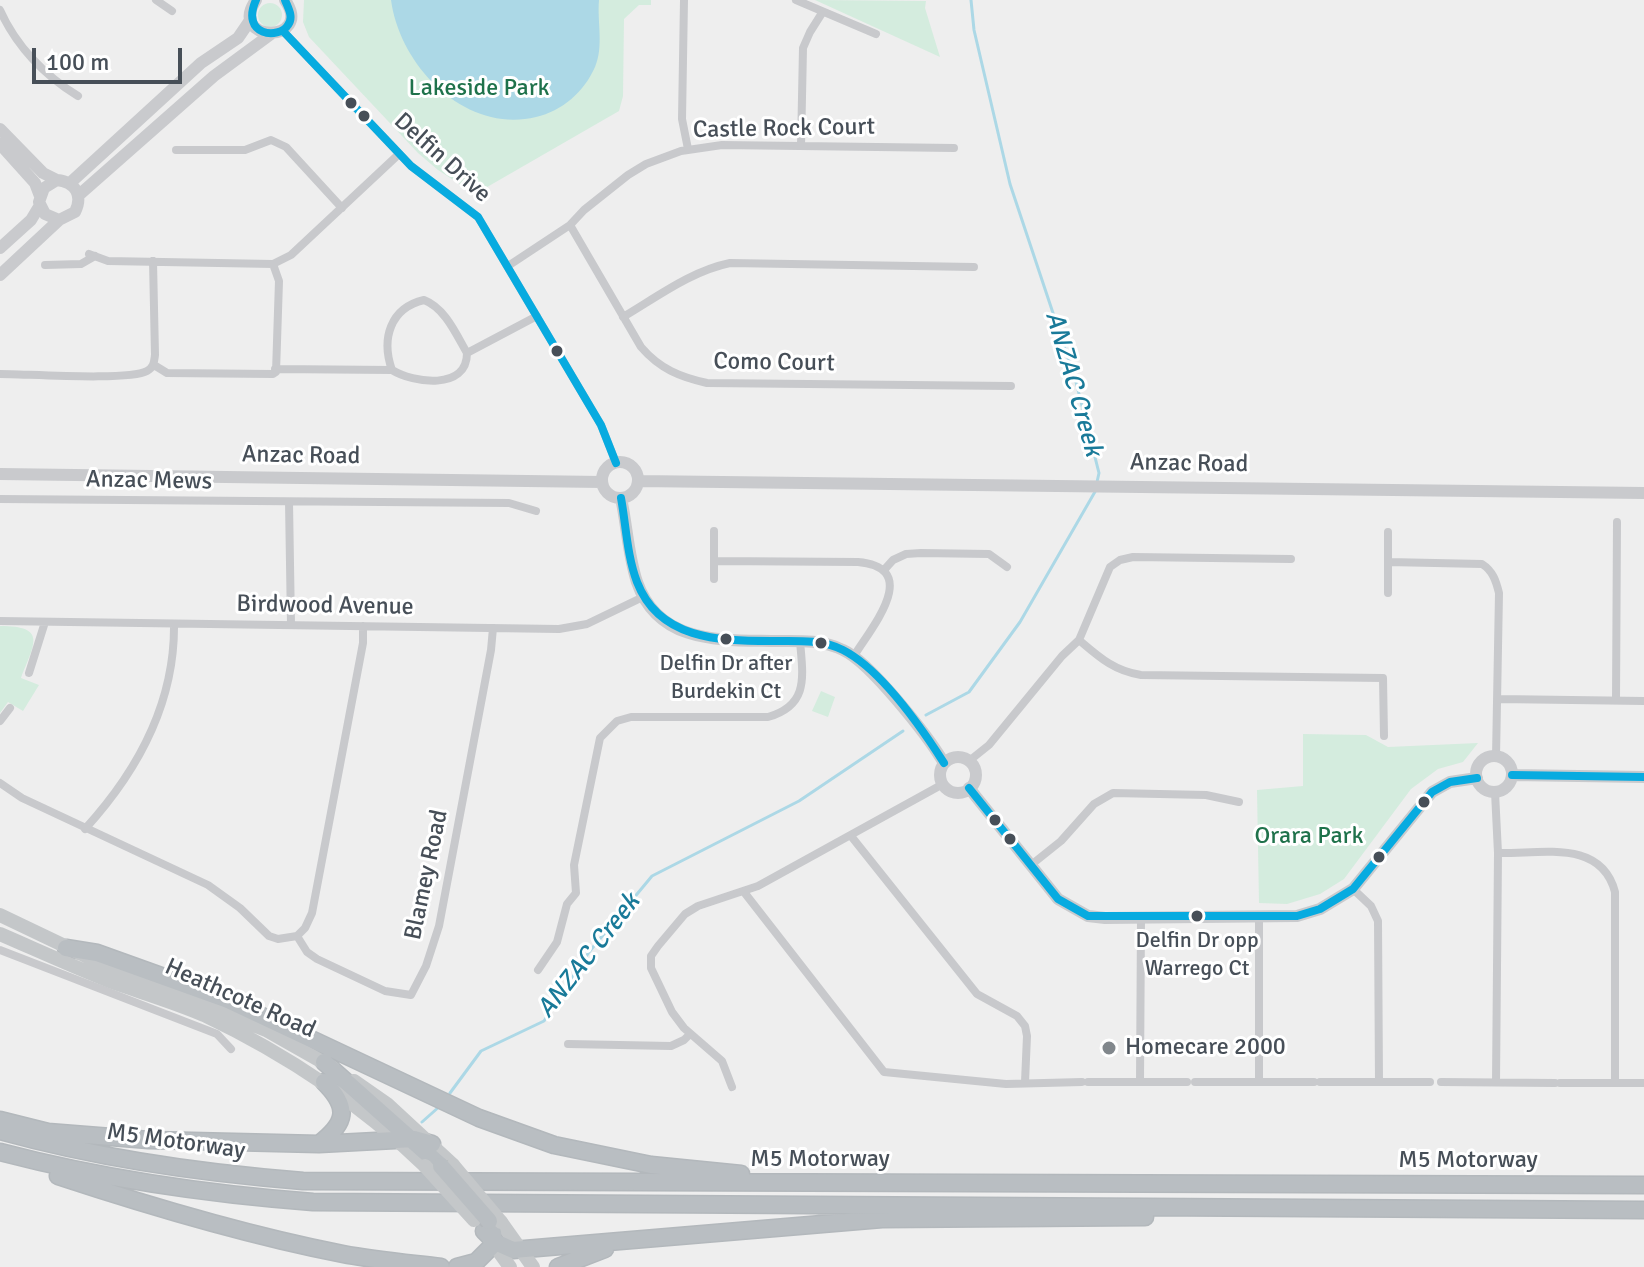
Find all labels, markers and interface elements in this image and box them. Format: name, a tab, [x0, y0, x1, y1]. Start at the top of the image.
scale bar	[36, 32, 186, 82]
text: 100 m	[46, 47, 109, 77]
park label: Lakeside Park	[408, 75, 550, 103]
unlabelled marker	[343, 95, 359, 111]
street label: Delfin Drive	[388, 107, 496, 209]
unlabelled marker	[356, 108, 372, 124]
street label: Castle Rock Court	[693, 113, 875, 145]
water label: ANZAC Creek	[1037, 308, 1109, 460]
unlabelled marker	[549, 343, 565, 359]
street label: Como Court	[713, 348, 835, 378]
street label: Anzac Road	[241, 441, 361, 471]
street label: Anzac Road	[1129, 449, 1249, 479]
street label: Anzac Mews	[86, 466, 212, 496]
street label: Birdwood Avenue	[236, 590, 414, 622]
marker: Delfin Dr after Burdekin Ct	[718, 631, 734, 647]
unlabelled marker	[813, 635, 829, 651]
place label: Delfin Dr after Burdekin Ct	[660, 651, 792, 702]
unlabelled marker	[1416, 794, 1432, 810]
street label: Blamey Road	[399, 807, 455, 943]
unlabelled marker	[987, 812, 1003, 828]
park label: Orara Park	[1255, 823, 1363, 851]
unlabelled marker	[1002, 831, 1018, 847]
unlabelled marker	[1371, 849, 1387, 865]
water label: ANZAC Creek	[531, 888, 647, 1024]
marker: Delfin Dr opp Warrego Ct	[1189, 908, 1205, 924]
place label: Delfin Dr opp Warrego Ct	[1135, 928, 1259, 980]
street label: Heathcote Road	[160, 953, 320, 1045]
place label: Homecare 2000	[1125, 1034, 1286, 1062]
marker: Homecare 2000	[1100, 1039, 1118, 1057]
street label: M5 Motorway	[105, 1118, 247, 1166]
street label: M5 Motorway	[750, 1146, 890, 1174]
street label: M5 Motorway	[1398, 1147, 1538, 1175]

